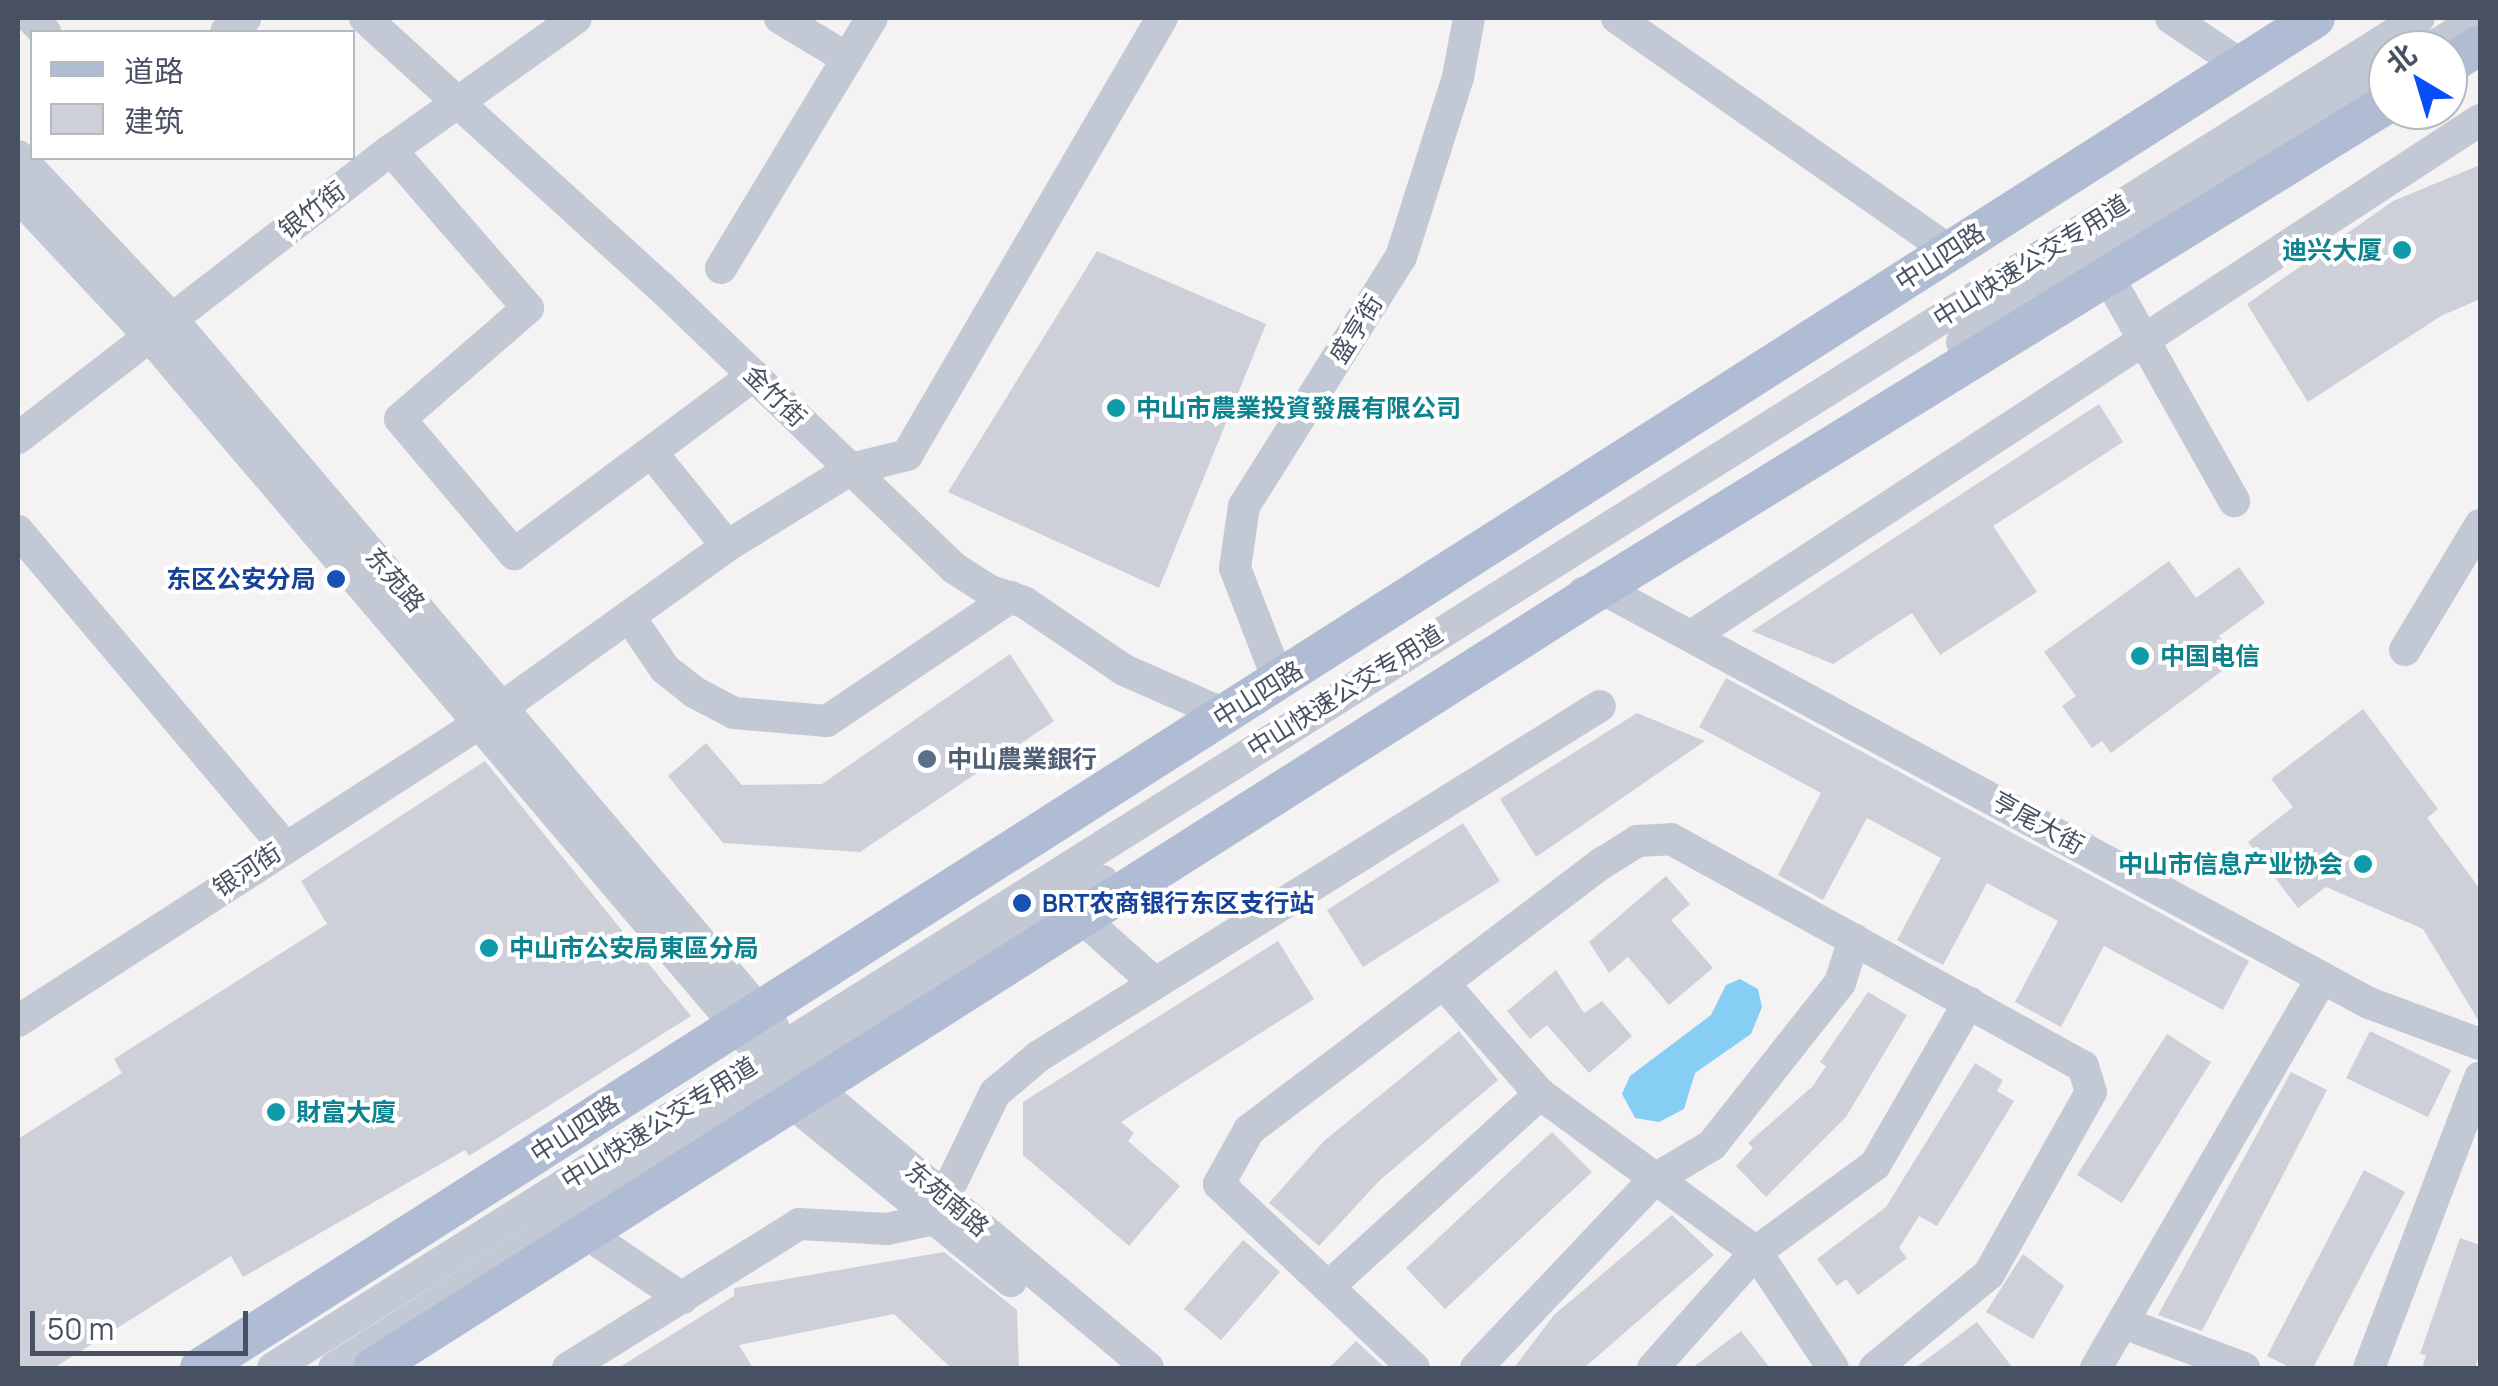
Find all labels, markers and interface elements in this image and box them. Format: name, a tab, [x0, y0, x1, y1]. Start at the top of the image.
legend	[30, 30, 355, 160]
north arrow	[2368, 30, 2468, 130]
text: 北	[2378, 34, 2423, 82]
text: 道路	[124, 50, 184, 91]
text: 建筑	[124, 100, 184, 141]
street label: 银竹街	[273, 175, 351, 245]
street label: 中山快速公交专用道	[1928, 189, 2134, 333]
street label: 中山四路	[1890, 217, 1990, 297]
place label: 迪兴大厦	[2282, 235, 2382, 265]
marker: 迪兴大厦	[2391, 239, 2413, 261]
street label: 盛亨街	[1323, 289, 1389, 369]
street label: 金竹街	[738, 359, 812, 433]
place label: 中山市農業投資發展有限公司	[1136, 393, 1461, 423]
marker: 中山市農業投資發展有限公司	[1105, 397, 1127, 419]
street label: 东苑路	[359, 542, 431, 618]
place label: 东区公安分局	[166, 564, 316, 594]
marker: 东区公安分局	[325, 568, 347, 590]
street label: 中山快速公交专用道	[1242, 619, 1448, 763]
place label: 中国电信	[2160, 641, 2260, 671]
marker: 中国电信	[2129, 645, 2151, 667]
street label: 中山四路	[1208, 655, 1308, 733]
place label: 中山農業銀行	[947, 744, 1097, 774]
marker: 中山農業銀行	[916, 748, 938, 770]
street label: 亨尾大街	[1987, 786, 2089, 860]
street label: 银河街	[207, 837, 287, 903]
place label: 中山市信息产业协会	[2118, 849, 2343, 879]
marker: 中山市信息产业协会	[2352, 853, 2374, 875]
place label: BRT农商银行东区支行站	[1042, 888, 1314, 918]
marker: BRT农商银行东区支行站	[1011, 892, 1033, 914]
place label: 中山市公安局東區分局	[509, 933, 759, 963]
marker: 中山市公安局東區分局	[478, 937, 500, 959]
street label: 中山快速公交专用道	[556, 1051, 762, 1195]
street label: 中山四路	[525, 1089, 625, 1169]
place label: 財富大廈	[296, 1097, 396, 1127]
marker: 財富大廈	[265, 1101, 287, 1123]
street label: 东苑南路	[899, 1155, 995, 1243]
scale bar	[35, 1291, 252, 1353]
text: 50 m	[47, 1308, 114, 1349]

